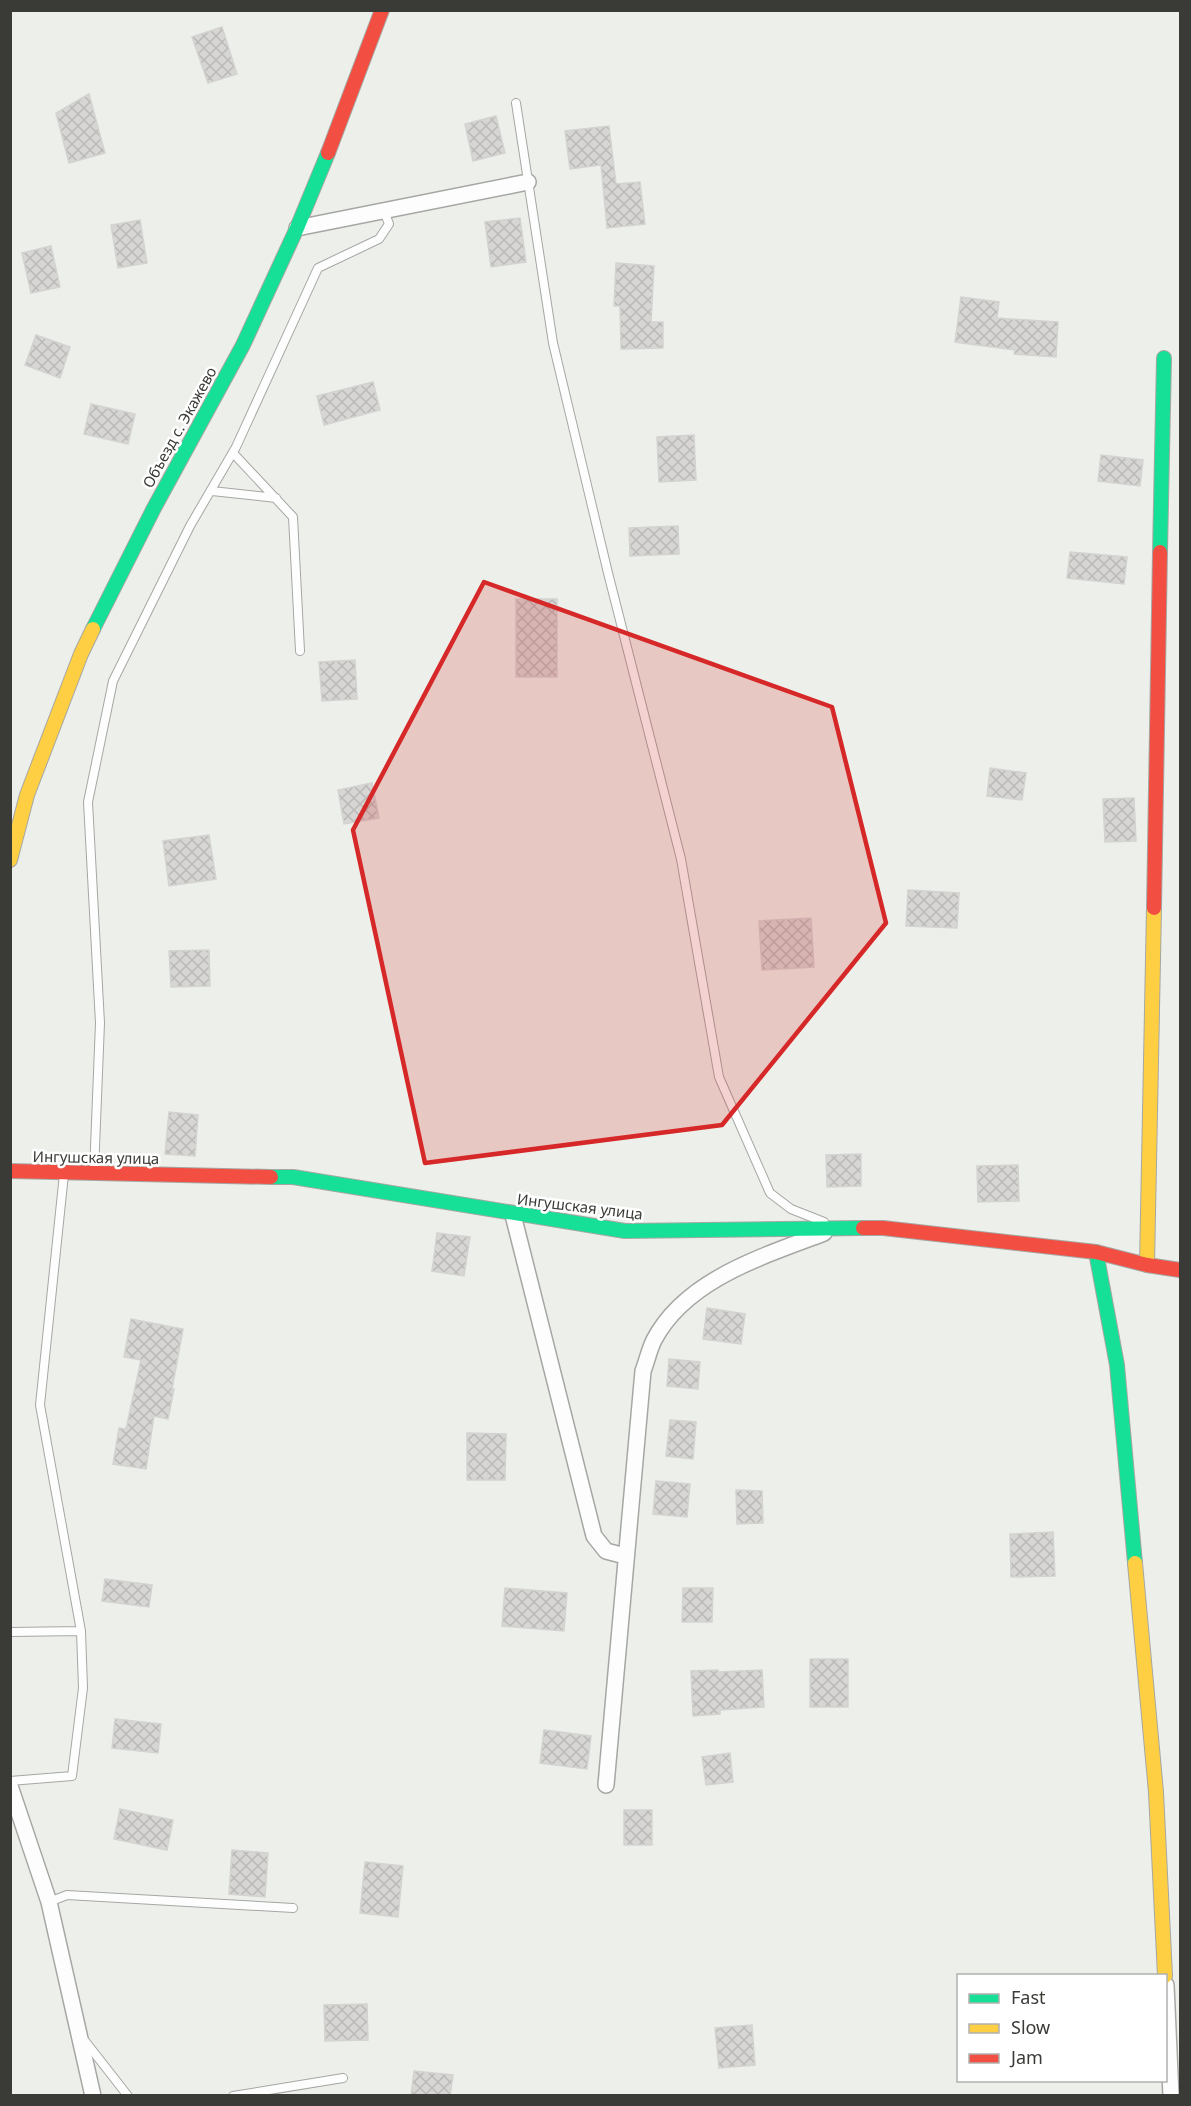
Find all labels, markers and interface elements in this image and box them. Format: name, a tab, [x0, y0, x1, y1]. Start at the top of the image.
street label: Объезд с. Экажево	[137, 363, 221, 491]
street label: Ингушская улица	[33, 1146, 159, 1168]
street label: Ингушская улица	[516, 1188, 644, 1224]
legend	[957, 1974, 1167, 2082]
text: Fast	[1011, 1985, 1046, 2009]
text: Slow	[1011, 2015, 1050, 2039]
text: Jam	[1009, 2045, 1043, 2069]

